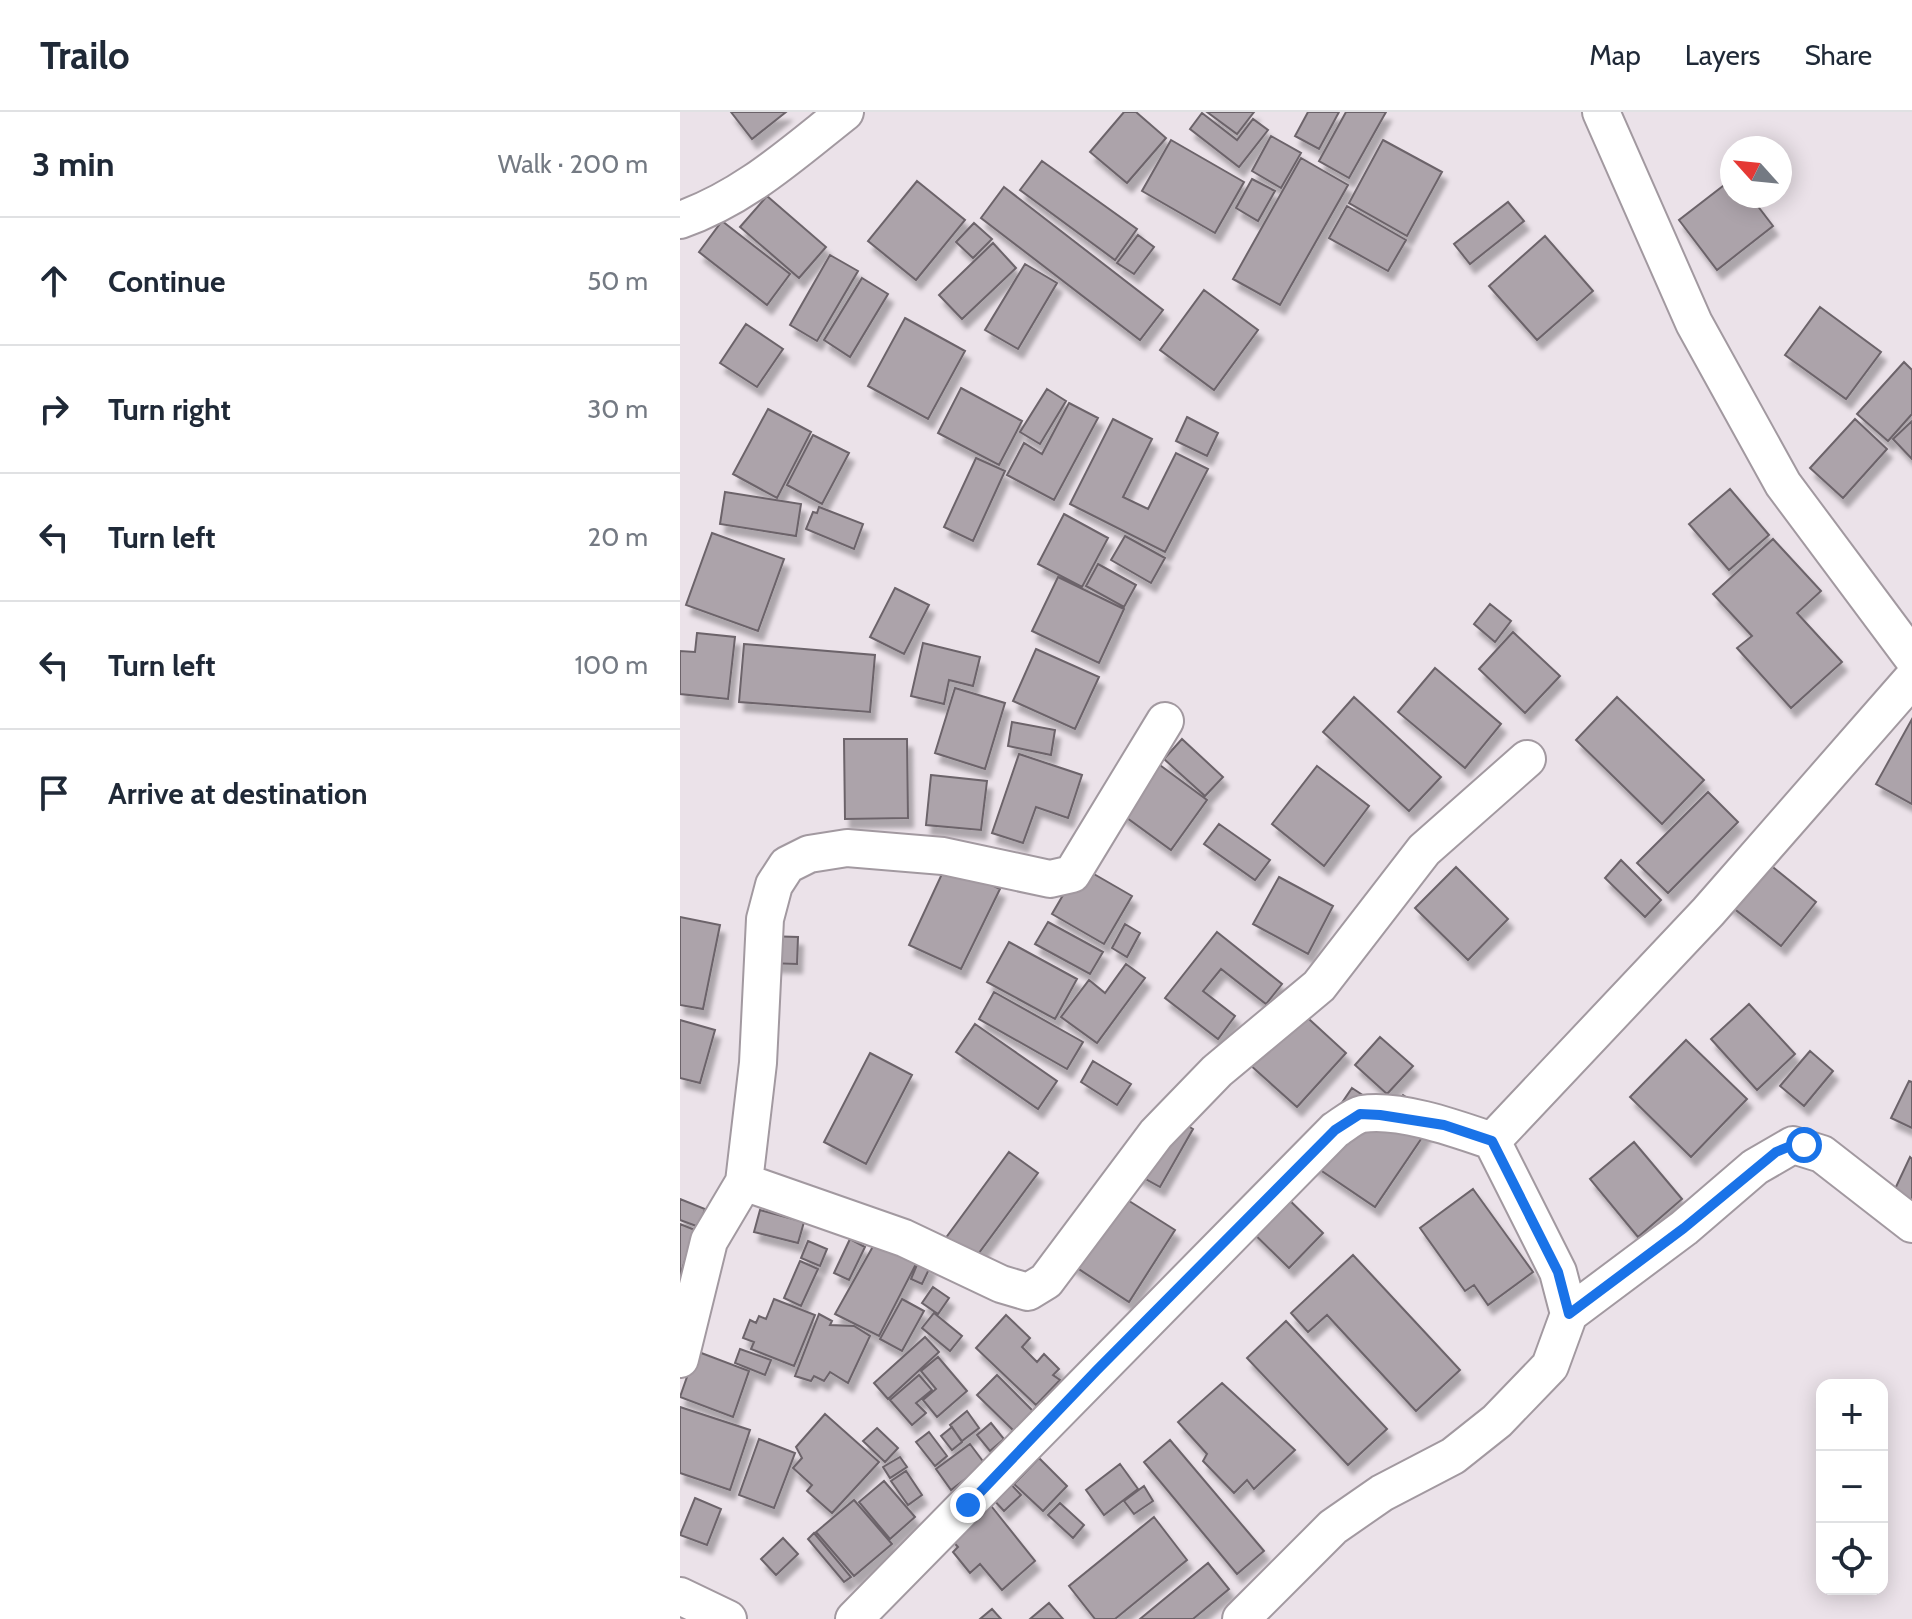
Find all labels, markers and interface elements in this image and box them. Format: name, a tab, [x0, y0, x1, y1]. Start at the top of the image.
text: Trailo	[40, 32, 130, 79]
text: Map	[1589, 38, 1641, 72]
text: Layers	[1685, 38, 1760, 72]
text: Share	[1804, 38, 1872, 72]
north arrow	[1720, 136, 1792, 208]
text: 3 min	[32, 143, 114, 185]
text: Walk · 200 m	[498, 148, 648, 180]
icon: ahead	[32, 259, 76, 303]
text: Continue	[108, 263, 225, 300]
text: 50 m	[587, 265, 648, 297]
icon: right	[32, 387, 76, 431]
text: Turn right	[108, 391, 231, 428]
text: 30 m	[587, 393, 648, 425]
icon: left	[32, 515, 76, 559]
text: Turn left	[108, 519, 216, 556]
text: 20 m	[588, 521, 648, 553]
icon: left	[32, 643, 76, 687]
text: Turn left	[108, 647, 216, 684]
text: 100 m	[575, 649, 648, 681]
icon: arrive	[32, 771, 76, 815]
text: Arrive at destination	[108, 775, 368, 812]
route start	[1786, 1127, 1822, 1163]
map controls	[1816, 1379, 1888, 1595]
button: +	[1816, 1379, 1888, 1451]
button: −	[1816, 1451, 1888, 1523]
route end	[950, 1487, 986, 1523]
button: locate	[1816, 1523, 1888, 1595]

